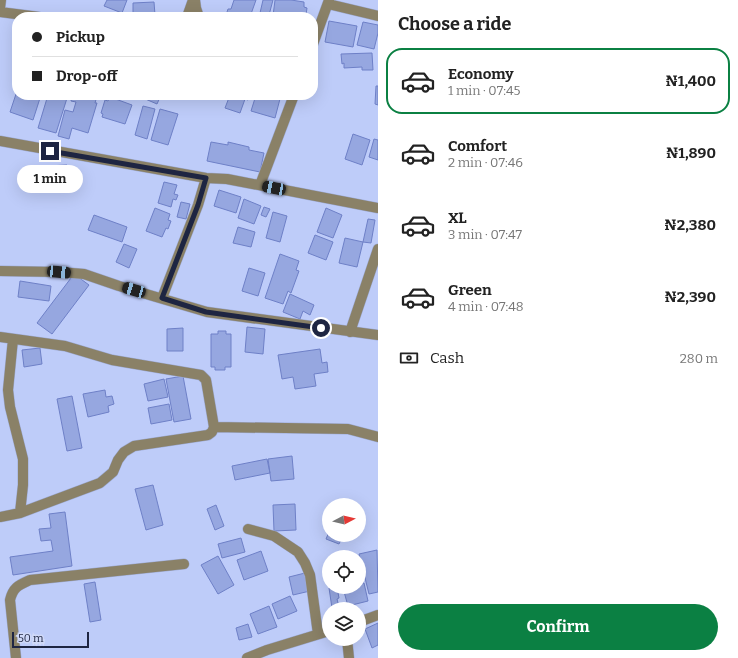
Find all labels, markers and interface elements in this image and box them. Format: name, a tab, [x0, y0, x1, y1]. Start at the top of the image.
text: Choose a ride	[398, 13, 511, 35]
text: Pickup	[56, 28, 105, 46]
icon: car	[400, 63, 436, 99]
text: Economy	[448, 65, 514, 83]
text: Drop-off	[56, 67, 117, 85]
text: ₦1,400	[665, 72, 716, 90]
text: 1 min · 07:45	[448, 83, 520, 98]
icon: car	[400, 135, 436, 171]
text: Comfort	[448, 137, 507, 155]
route end	[41, 142, 59, 160]
text: ₦1,890	[666, 144, 716, 162]
text: 2 min · 07:46	[448, 155, 523, 170]
callout: 1 min	[17, 165, 83, 193]
text: 1 min	[34, 171, 66, 186]
car	[261, 180, 287, 196]
icon: car	[400, 207, 436, 243]
text: XL	[448, 209, 467, 227]
text: ₦2,380	[664, 216, 716, 234]
text: 3 min · 07:47	[448, 227, 522, 242]
car	[47, 265, 71, 279]
icon: car	[400, 279, 436, 315]
car	[121, 281, 147, 299]
text: Green	[448, 281, 492, 299]
text: ₦2,390	[664, 288, 716, 306]
text: 4 min · 07:48	[448, 299, 524, 314]
route start	[312, 319, 330, 337]
icon: cash	[398, 347, 420, 369]
text: Cash	[430, 349, 464, 367]
text: 280 m	[680, 351, 718, 366]
north arrow	[322, 498, 366, 542]
map controls	[322, 498, 366, 646]
button: locate	[322, 550, 366, 594]
button: layers	[322, 602, 366, 646]
button: Confirm	[398, 604, 718, 650]
scale bar	[12, 630, 89, 649]
text: 50 m	[18, 632, 44, 645]

